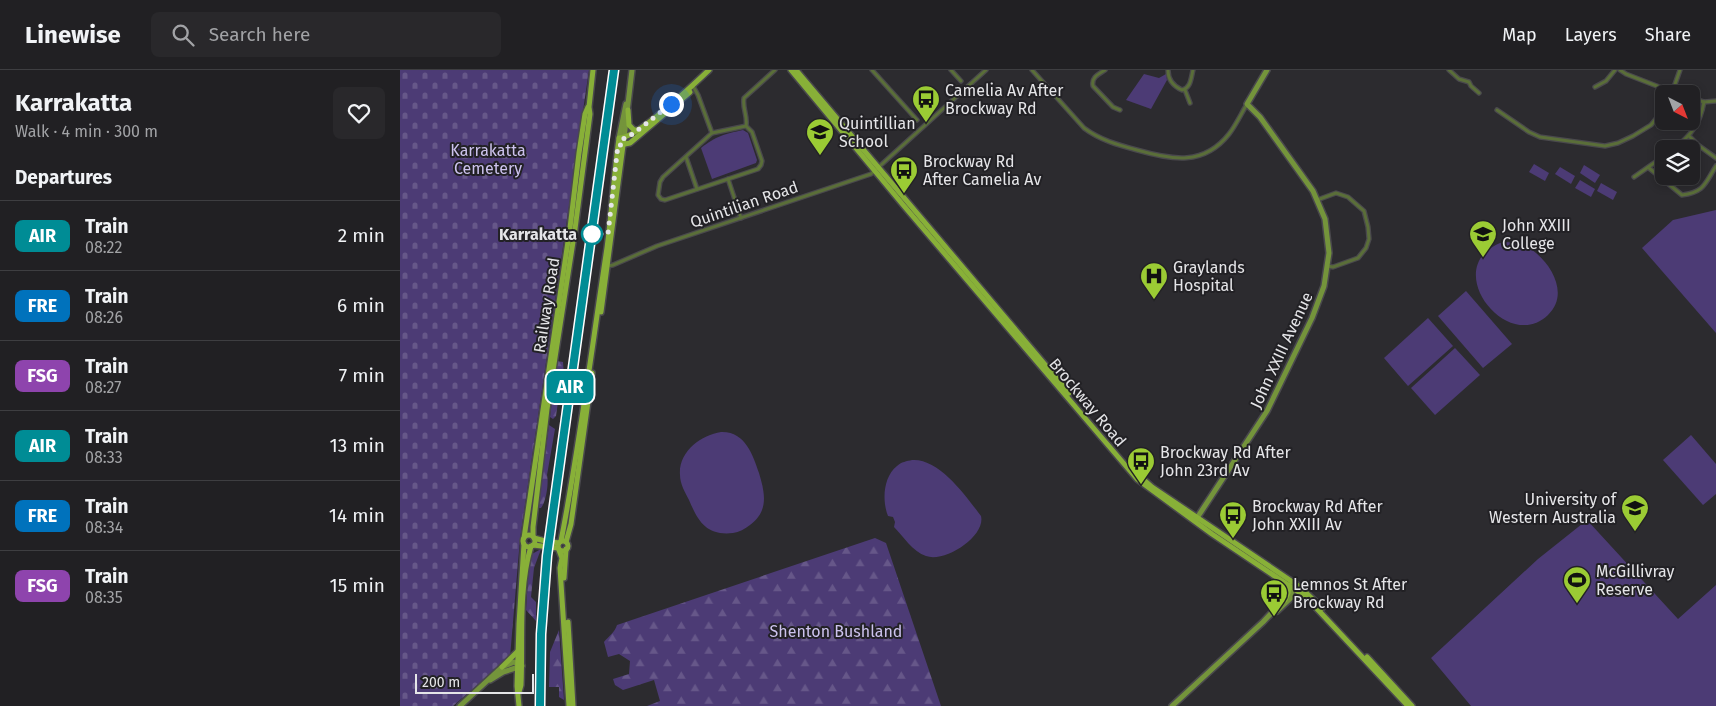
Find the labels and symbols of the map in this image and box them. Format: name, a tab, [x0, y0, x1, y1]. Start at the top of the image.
place label: Camelia Av After Brockway Rd	[945, 81, 1064, 118]
bus stop icon: Camelia Av After Brockway Rd	[911, 84, 941, 123]
north arrow	[1655, 85, 1700, 130]
your location	[659, 92, 684, 117]
place label: Quintillian School	[839, 114, 916, 151]
school or university icon: Quintillian School	[805, 117, 835, 156]
park label: Karrakatta Cemetery	[450, 141, 526, 178]
place label: Brockway Rd After Camelia Av	[923, 152, 1041, 189]
bus stop icon: Brockway Rd After Camelia Av	[889, 155, 919, 194]
street label: Quintilian Road	[688, 177, 801, 232]
place label: John XXIII College	[1502, 216, 1571, 253]
school or university icon: John XXIII College	[1468, 219, 1498, 258]
marker: Karrakatta	[581, 223, 603, 245]
place label: Karrakatta	[499, 225, 577, 244]
street label: Railway Road	[530, 256, 563, 354]
place label: Graylands Hospital	[1173, 258, 1245, 295]
hospital icon: Graylands Hospital	[1139, 261, 1169, 300]
street label: John XXIII Avenue	[1246, 289, 1317, 411]
street label: Brockway Road	[1045, 354, 1130, 450]
line badge: AIR	[541, 371, 599, 403]
place label: Brockway Rd After John 23rd Av	[1160, 443, 1291, 480]
bus stop icon: Brockway Rd After John 23rd Av	[1126, 446, 1156, 485]
place label: University of Western Australia	[1489, 490, 1618, 527]
school or university icon: University of Western Australia	[1620, 493, 1650, 532]
place label: Brockway Rd After John XXIII Av	[1252, 497, 1383, 534]
bus stop icon: Brockway Rd After John XXIII Av	[1218, 500, 1248, 539]
place label: McGillivray Reserve	[1596, 562, 1675, 599]
sports icon: McGillivray Reserve	[1562, 565, 1592, 604]
place label: Lemnos St After Brockway Rd	[1293, 575, 1408, 612]
bus stop icon: Lemnos St After Brockway Rd	[1259, 578, 1289, 617]
park label: Shenton Bushland	[770, 622, 902, 641]
scale bar	[415, 671, 534, 694]

